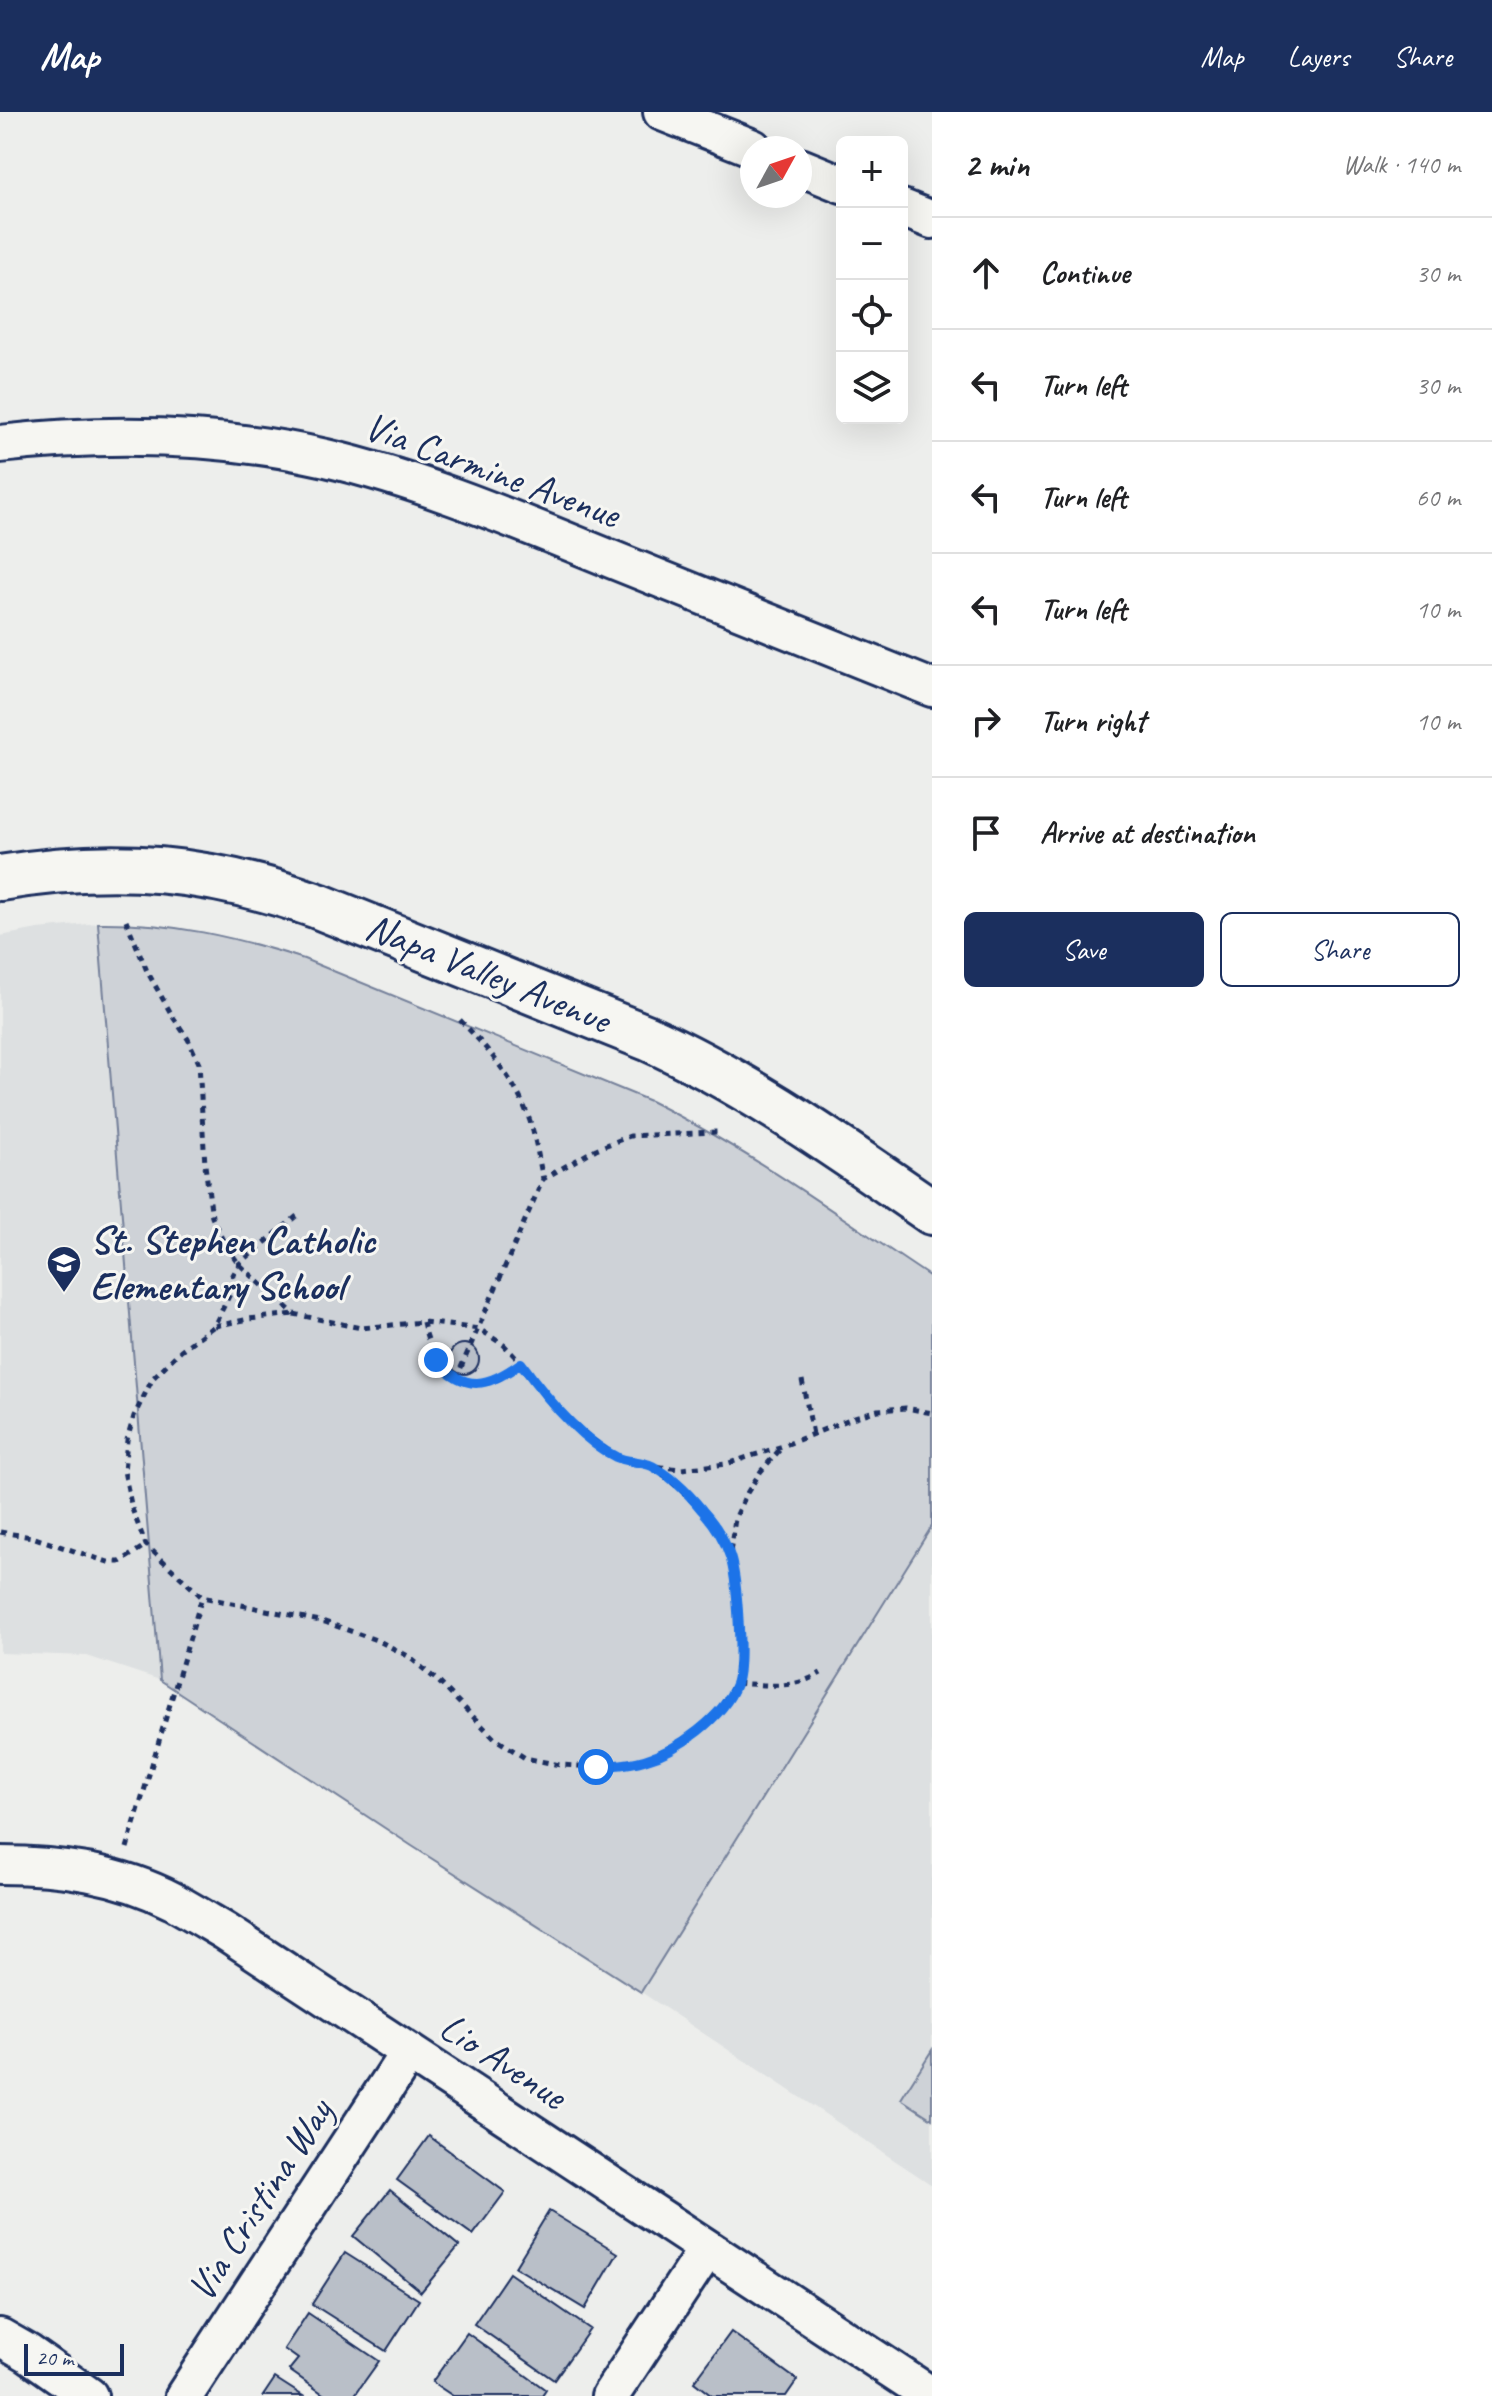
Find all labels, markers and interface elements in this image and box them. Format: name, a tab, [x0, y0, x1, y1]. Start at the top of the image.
text: Map	[40, 33, 99, 80]
text: Map	[1201, 39, 1244, 74]
text: Layers	[1288, 39, 1349, 74]
text: Share	[1393, 39, 1452, 74]
north arrow	[740, 136, 812, 208]
map controls	[836, 136, 908, 424]
button: +	[836, 136, 908, 208]
text: 2 min	[964, 143, 1029, 186]
text: Walk · 140 m	[1343, 148, 1460, 181]
button: −	[836, 208, 908, 280]
icon: ahead	[964, 251, 1008, 295]
text: Continue	[1040, 254, 1130, 292]
text: 30 m	[1416, 257, 1460, 290]
button: locate	[836, 280, 908, 352]
button: layers	[836, 352, 908, 424]
icon: left	[964, 363, 1008, 407]
text: Turn left	[1040, 366, 1127, 404]
text: 30 m	[1416, 369, 1460, 402]
street label: Via Carmine Avenue	[358, 401, 629, 540]
icon: left	[964, 475, 1008, 519]
text: Turn left	[1040, 478, 1127, 516]
text: 60 m	[1416, 481, 1460, 514]
icon: left	[964, 587, 1008, 631]
text: Turn left	[1040, 590, 1127, 628]
text: 10 m	[1416, 593, 1460, 626]
icon: right	[964, 699, 1008, 743]
text: Turn right	[1040, 702, 1145, 740]
text: 10 m	[1416, 705, 1460, 738]
icon: arrive	[964, 811, 1008, 855]
text: Arrive at destination	[1040, 814, 1255, 852]
street label: Napa Valley Avenue	[359, 901, 620, 1046]
button: Save	[964, 912, 1204, 987]
button: Share	[1220, 912, 1460, 987]
place label: St. Stephen Catholic Elementary School	[90, 1215, 377, 1311]
school or university icon: St. Stephen Catholic Elementary School	[45, 1244, 83, 1294]
route end	[418, 1342, 454, 1378]
route start	[578, 1749, 614, 1785]
street label: Lio Avenue	[430, 2002, 578, 2122]
street label: Via Cristina Way	[176, 2088, 345, 2310]
scale bar	[24, 2340, 124, 2376]
text: 20 m	[36, 2344, 73, 2372]

